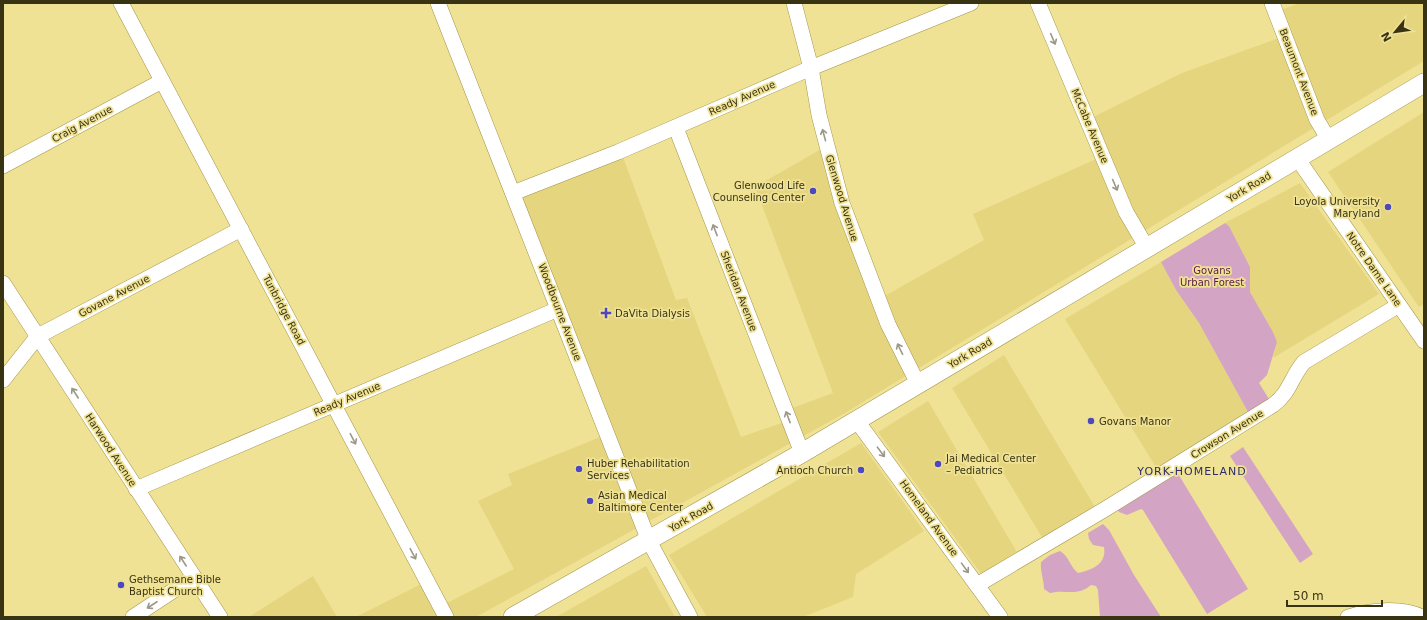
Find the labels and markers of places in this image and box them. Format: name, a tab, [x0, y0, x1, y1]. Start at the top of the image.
place label: Glenwood Life Counseling Center	[713, 180, 806, 203]
marker: Glenwood Life Counseling Center	[808, 186, 818, 196]
place label: Loyola University Maryland	[1294, 196, 1380, 219]
marker: Loyola University Maryland	[1383, 202, 1393, 212]
marker: DaVita Dialysis	[600, 307, 612, 319]
place label: DaVita Dialysis	[615, 308, 690, 319]
marker: Govans Manor	[1086, 416, 1096, 426]
place label: Govans Manor	[1099, 416, 1172, 427]
place label: Jai Medical Center – Pediatrics	[945, 453, 1037, 476]
place label: Huber Rehabilitation Services	[587, 458, 690, 481]
marker: Jai Medical Center – Pediatrics	[933, 459, 943, 469]
marker: Huber Rehabilitation Services	[574, 464, 584, 474]
place label: Antioch Church	[777, 465, 853, 476]
marker: Antioch Church	[856, 465, 866, 475]
place label: Asian Medical Baltimore Center	[598, 490, 684, 513]
marker: Asian Medical Baltimore Center	[585, 496, 595, 506]
place label: Gethsemane Bible Baptist Church	[129, 574, 221, 597]
marker: Gethsemane Bible Baptist Church	[116, 580, 126, 590]

